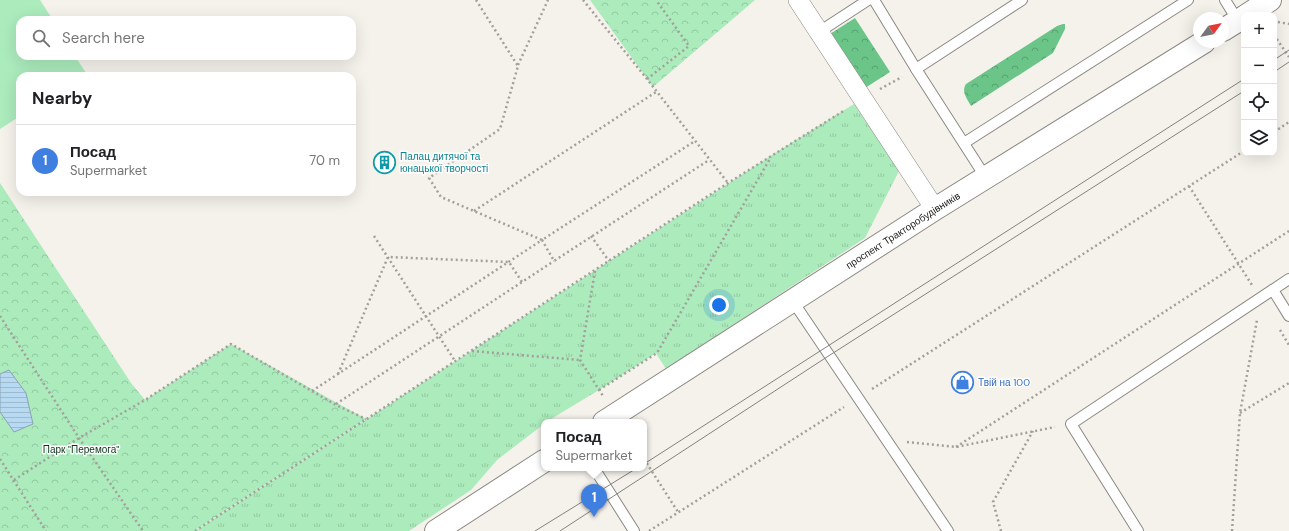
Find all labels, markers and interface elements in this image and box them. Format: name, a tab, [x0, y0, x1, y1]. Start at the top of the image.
north arrow	[1193, 12, 1229, 48]
map controls	[1241, 12, 1277, 156]
button: +	[1241, 12, 1277, 48]
search box	[16, 16, 356, 60]
icon: search	[30, 27, 52, 49]
text: Search here	[62, 28, 145, 48]
button: −	[1241, 48, 1277, 84]
button: locate	[1241, 84, 1277, 120]
text: Nearby	[32, 87, 92, 109]
button: layers	[1241, 120, 1277, 156]
text: Посад	[70, 142, 116, 162]
building icon: Палац дитячої та юнацької творчості	[372, 149, 398, 175]
place label: Палац дитячої та юнацької творчості	[400, 150, 488, 175]
text: 1	[43, 152, 47, 169]
text: 70 m	[309, 152, 340, 169]
text: Supermarket	[70, 162, 147, 179]
street label: проспект Тракторобудівників	[843, 189, 962, 272]
your location	[709, 295, 729, 315]
shop icon: Твій на 100	[949, 369, 975, 395]
place label: Твій на 100	[978, 376, 1030, 389]
popup	[541, 419, 647, 471]
text: Посад	[555, 427, 602, 447]
park label: Парк "Перемога"	[43, 443, 119, 456]
text: Supermarket	[555, 447, 633, 464]
pin: 1	[581, 484, 607, 517]

